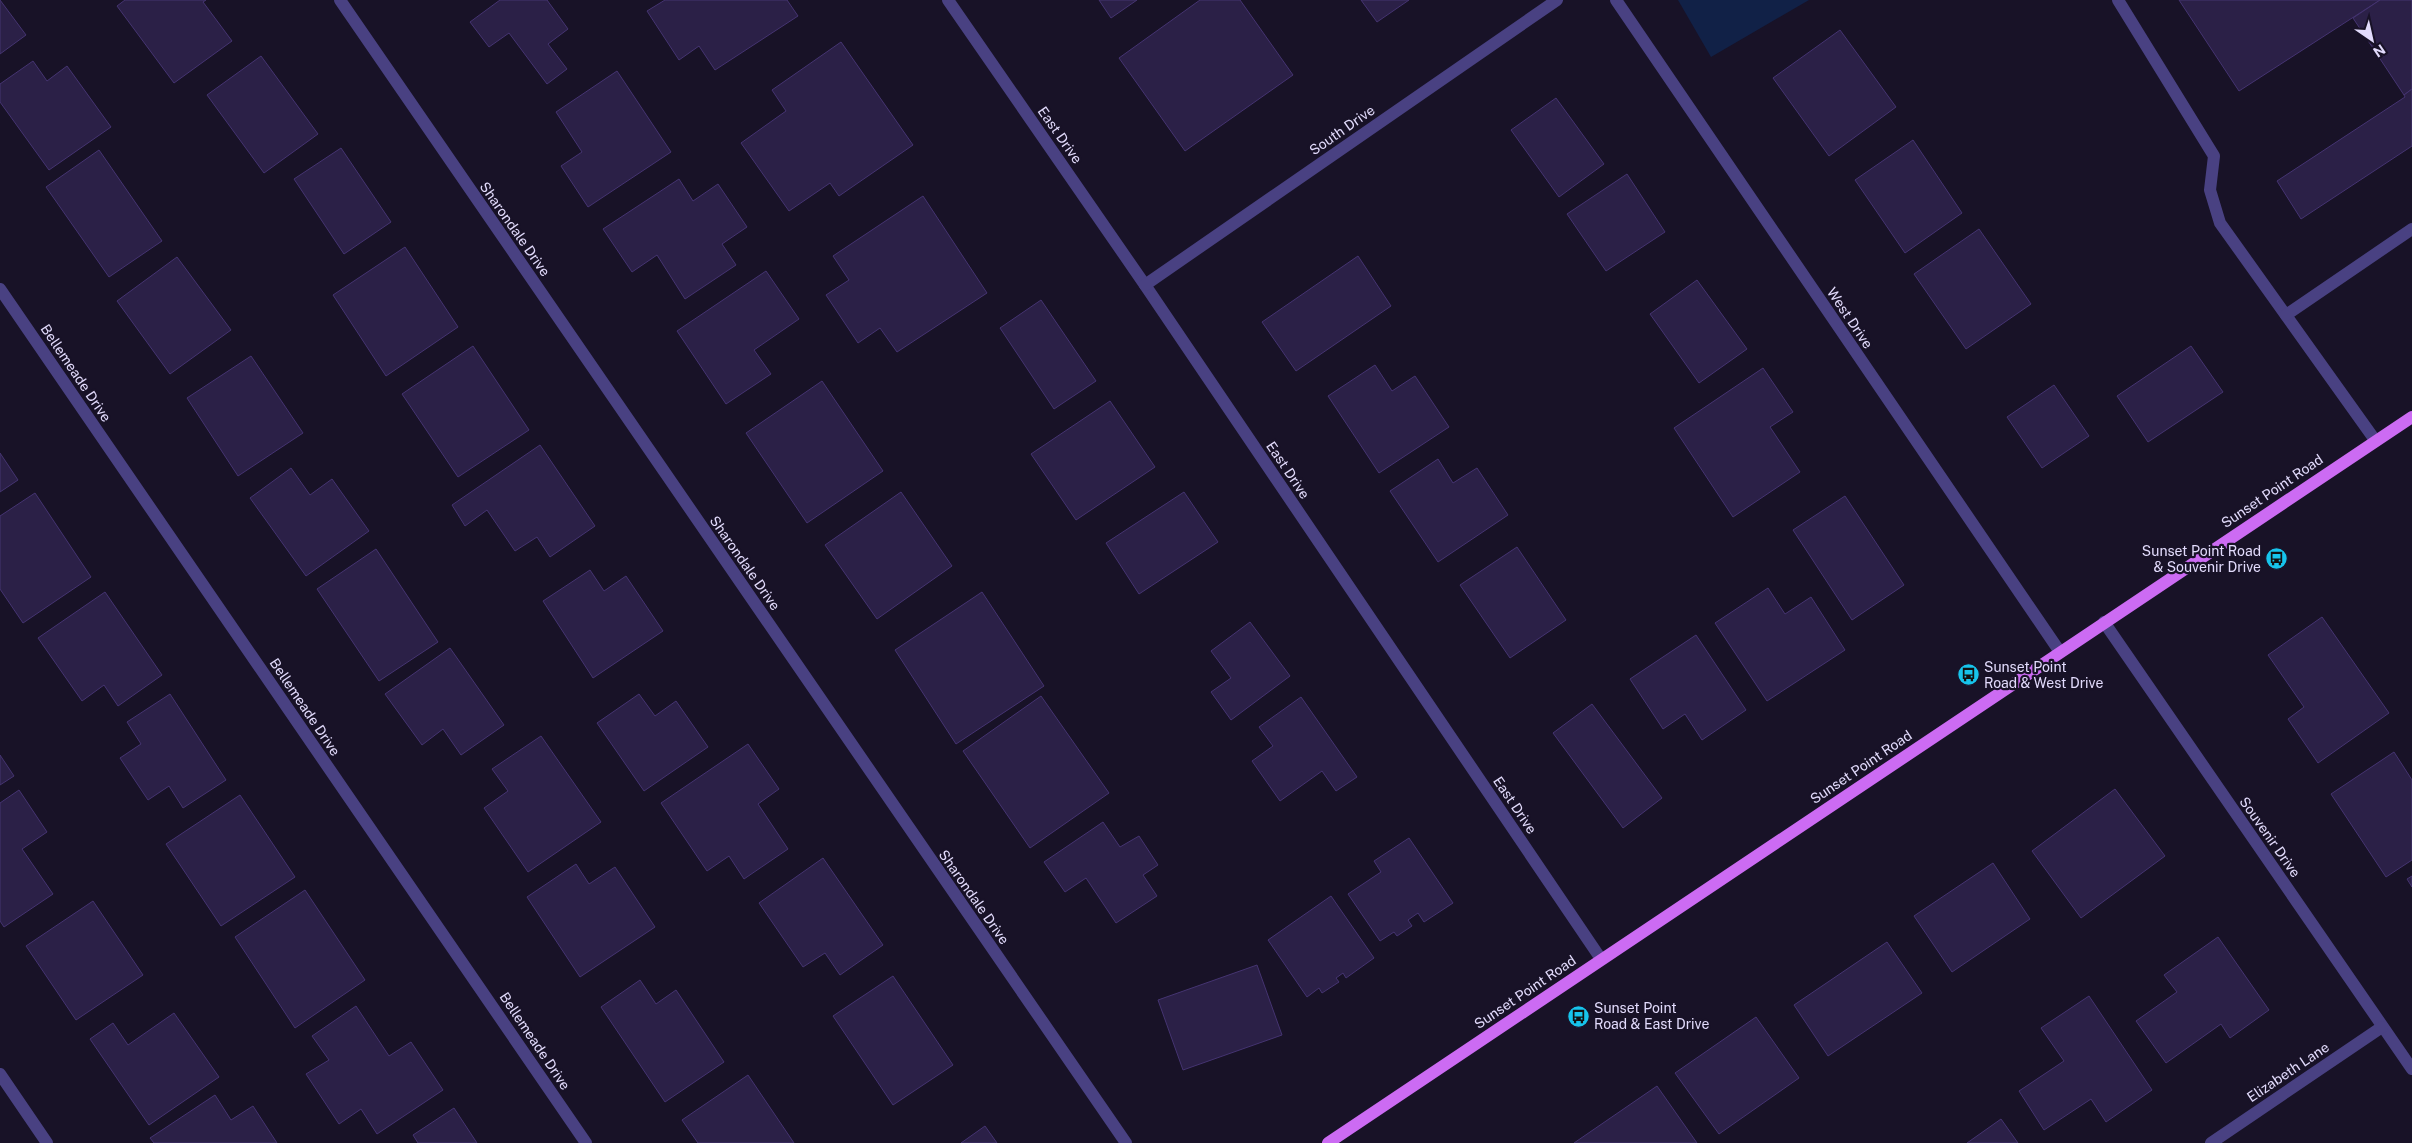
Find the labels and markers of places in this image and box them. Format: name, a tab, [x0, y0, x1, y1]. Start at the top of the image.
place label: Sunset Point Road & Souvenir Drive	[2142, 543, 2261, 575]
bus stop icon: Sunset Point Road & Souvenir Drive	[2265, 547, 2289, 571]
place label: Sunset Point Road & West Drive	[1984, 659, 2103, 691]
bus stop icon: Sunset Point Road & West Drive	[1956, 663, 1980, 687]
place label: Sunset Point Road & East Drive	[1594, 1000, 1709, 1032]
bus stop icon: Sunset Point Road & East Drive	[1566, 1004, 1590, 1028]

